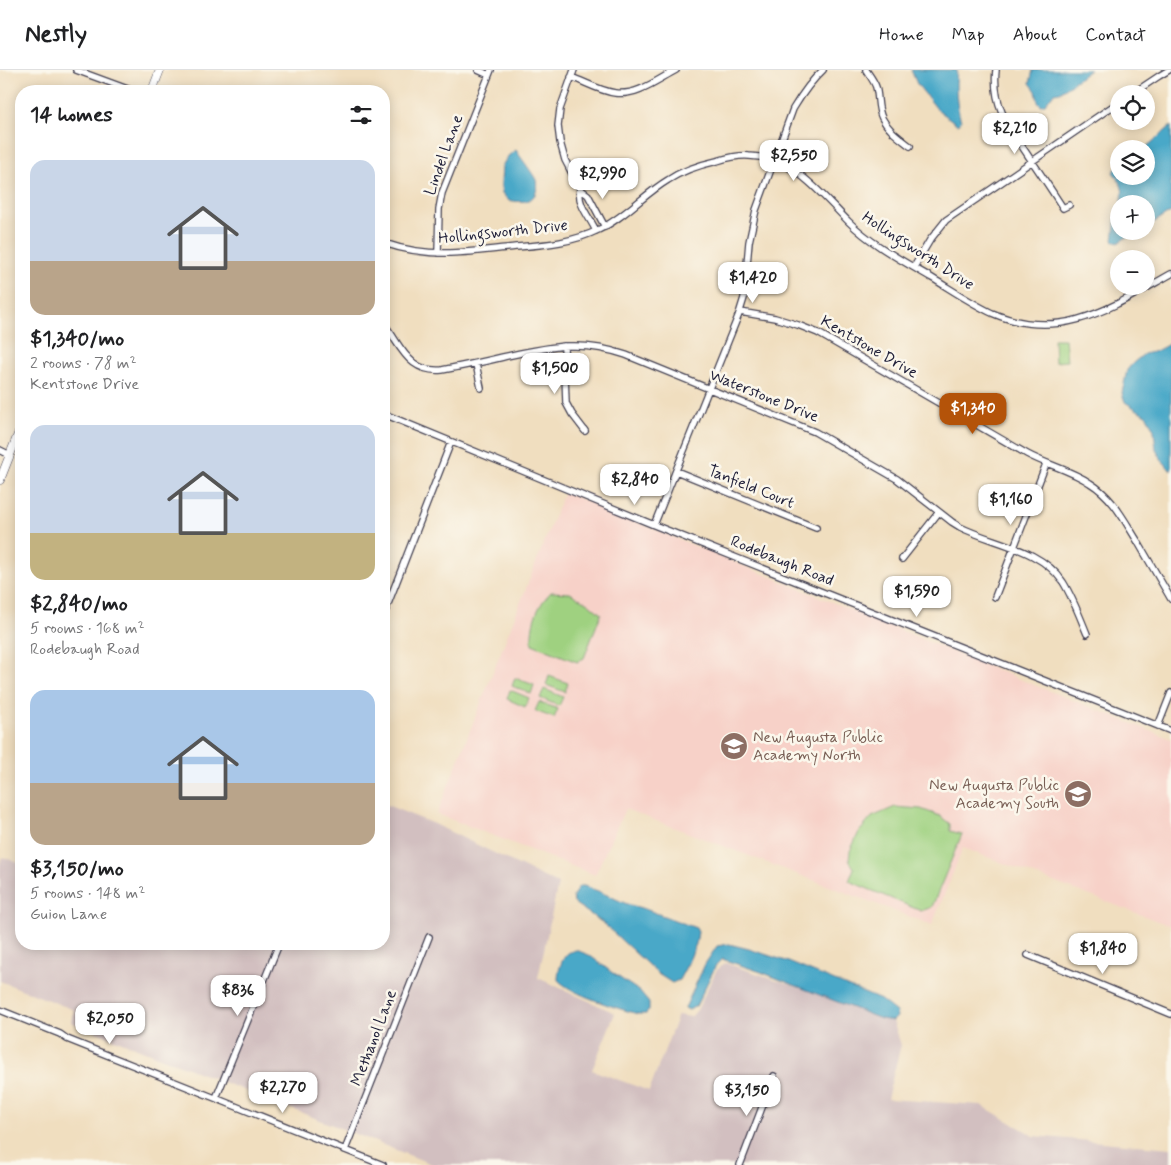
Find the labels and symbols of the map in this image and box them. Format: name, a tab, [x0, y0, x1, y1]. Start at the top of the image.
street label: Lindel Lane	[420, 112, 468, 198]
pin: $2,210	[974, 112, 1056, 155]
pin: $2,550	[753, 140, 835, 182]
pin: $2,990	[562, 158, 644, 200]
street label: Hollingsworth Drive	[857, 207, 978, 296]
street label: Hollingsworth Drive	[437, 215, 569, 250]
pin: $1,420	[712, 262, 794, 304]
street label: Kentstone Drive	[817, 311, 922, 383]
pin: $1,500	[514, 352, 596, 395]
street label: Waterstone Drive	[706, 364, 822, 428]
pin: $1,340	[932, 392, 1014, 435]
street label: Tanfield Court	[705, 460, 797, 514]
pin: $2,840	[594, 464, 676, 506]
pin: $1,160	[970, 484, 1052, 526]
street label: Rodebaugh Road	[727, 531, 837, 591]
pin: $1,590	[876, 576, 958, 618]
place label: New Augusta Public Academy North	[753, 727, 883, 766]
school or university icon: New Augusta Public Academy North	[719, 731, 749, 761]
place label: New Augusta Public Academy South	[929, 775, 1059, 814]
school or university icon: New Augusta Public Academy South	[1063, 779, 1093, 809]
pin: $1,840	[1062, 932, 1144, 975]
pin: $836	[208, 974, 268, 1017]
street label: Methanol Lane	[346, 987, 402, 1089]
pin: $2,050	[69, 1002, 151, 1045]
pin: $2,270	[242, 1072, 324, 1114]
pin: $3,150	[706, 1074, 788, 1117]

